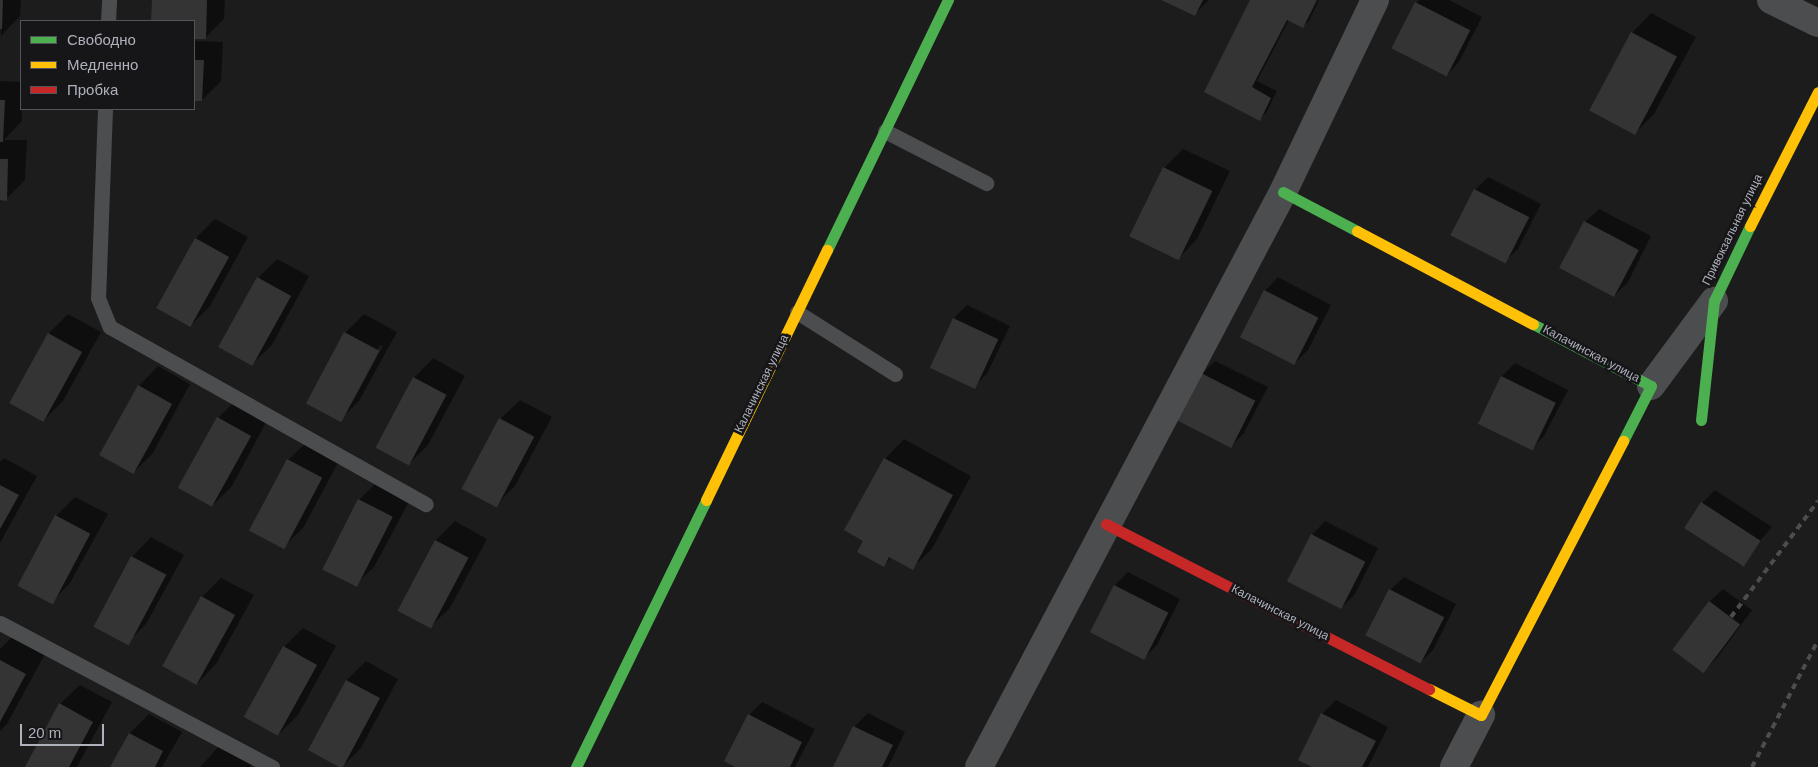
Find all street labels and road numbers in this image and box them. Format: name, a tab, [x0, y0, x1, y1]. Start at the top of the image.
street label: Привокзальная улица	[1700, 172, 1766, 288]
street label: Калачинская улица	[1540, 322, 1642, 386]
street label: Калачинская улица	[732, 332, 792, 436]
street label: Калачинская улица	[1229, 582, 1331, 644]

